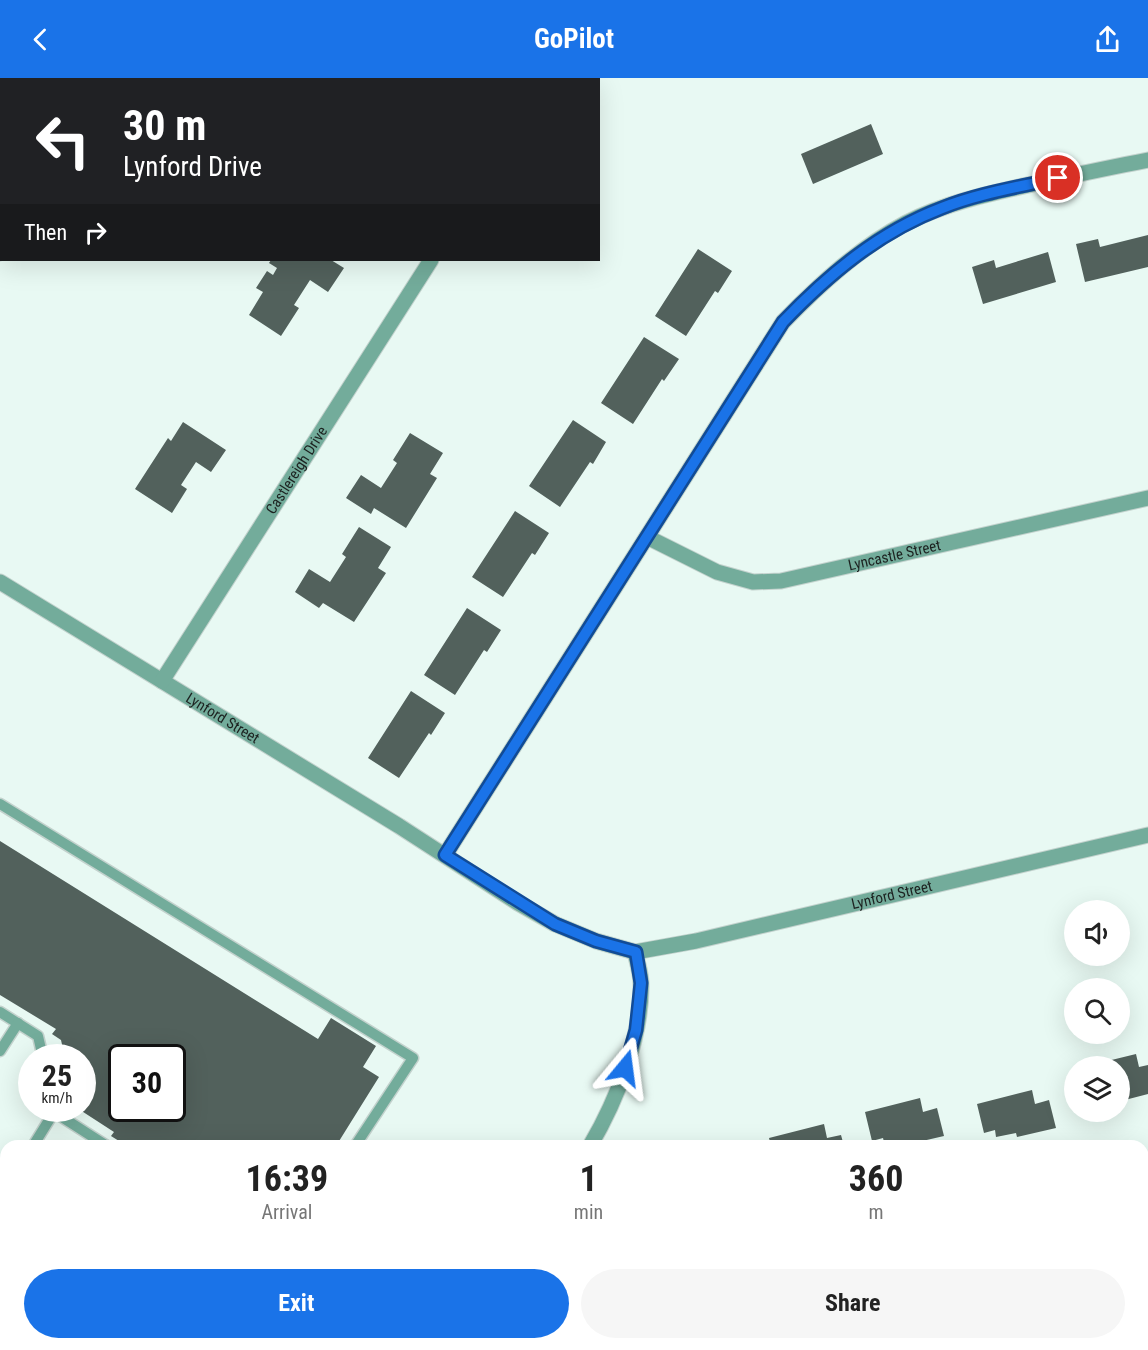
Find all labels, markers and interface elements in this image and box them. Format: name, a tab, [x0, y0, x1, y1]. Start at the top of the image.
icon: back	[24, 23, 57, 56]
text: GoPilot	[534, 23, 614, 55]
icon: share	[1091, 23, 1124, 56]
text: 30 m	[123, 101, 206, 150]
icon: left	[24, 102, 102, 180]
text: Lynford Drive	[123, 151, 262, 183]
pin	[1032, 152, 1083, 203]
icon: arrive	[1041, 161, 1074, 194]
icon: right	[79, 216, 112, 249]
text: Then	[24, 220, 67, 245]
street label: Castlereigh Drive	[262, 423, 331, 518]
street label: Lyncastle Street	[847, 536, 942, 575]
street label: Lynford Street	[183, 689, 263, 747]
street label: Lynford Street	[850, 877, 934, 913]
map controls	[1064, 900, 1130, 1122]
button: sound	[1064, 900, 1130, 966]
button: search	[1064, 978, 1130, 1044]
position arrow	[593, 1036, 657, 1100]
speed limit sign: 30	[108, 1044, 186, 1122]
button: layers	[1064, 1056, 1130, 1122]
text: 25	[42, 1058, 72, 1093]
text: km/h	[42, 1089, 72, 1107]
text: 16:39	[246, 1158, 328, 1200]
text: 1	[579, 1158, 598, 1200]
text: 360	[849, 1158, 903, 1200]
text: Arrival	[261, 1200, 312, 1224]
text: min	[574, 1200, 603, 1224]
text: m	[869, 1200, 884, 1224]
button: Exit	[24, 1269, 569, 1338]
button: Share	[581, 1269, 1125, 1338]

